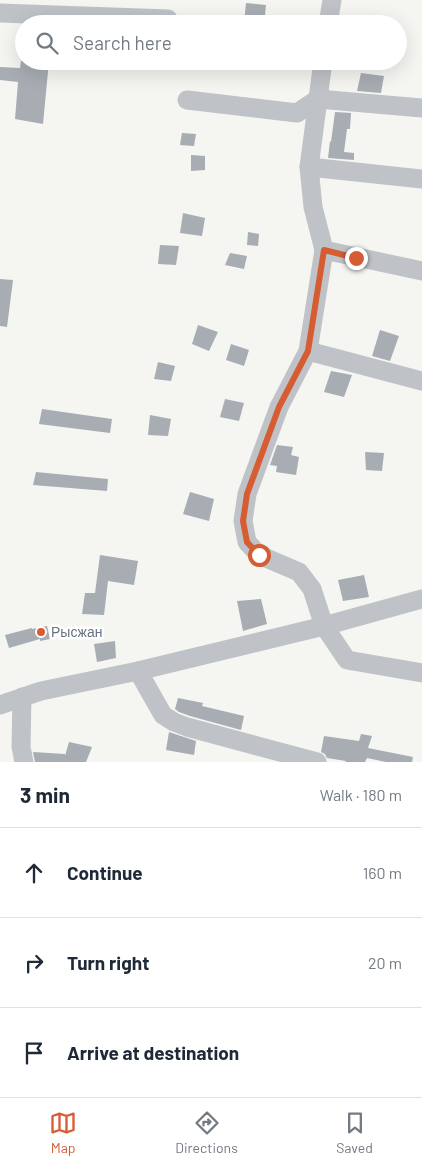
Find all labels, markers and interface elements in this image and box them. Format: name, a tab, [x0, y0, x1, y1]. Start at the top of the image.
search box	[15, 15, 407, 70]
icon: search	[33, 29, 61, 57]
text: Search here	[73, 31, 172, 54]
route end	[345, 247, 368, 270]
route start	[248, 544, 271, 567]
place label: Рысжан	[51, 623, 102, 640]
marker: Рысжан	[35, 626, 47, 638]
text: 3 min	[20, 782, 70, 807]
text: Walk · 180 m	[320, 785, 402, 804]
icon: ahead	[20, 859, 48, 887]
text: Continue	[67, 861, 143, 884]
text: 160 m	[363, 863, 402, 882]
icon: right	[20, 949, 48, 977]
text: Turn right	[67, 951, 149, 974]
text: 20 m	[368, 953, 402, 972]
icon: arrive	[20, 1039, 48, 1067]
text: Arrive at destination	[67, 1041, 239, 1064]
tab: Map	[49, 1109, 77, 1156]
tab: Directions	[175, 1109, 238, 1156]
tab: Saved	[336, 1109, 373, 1156]

